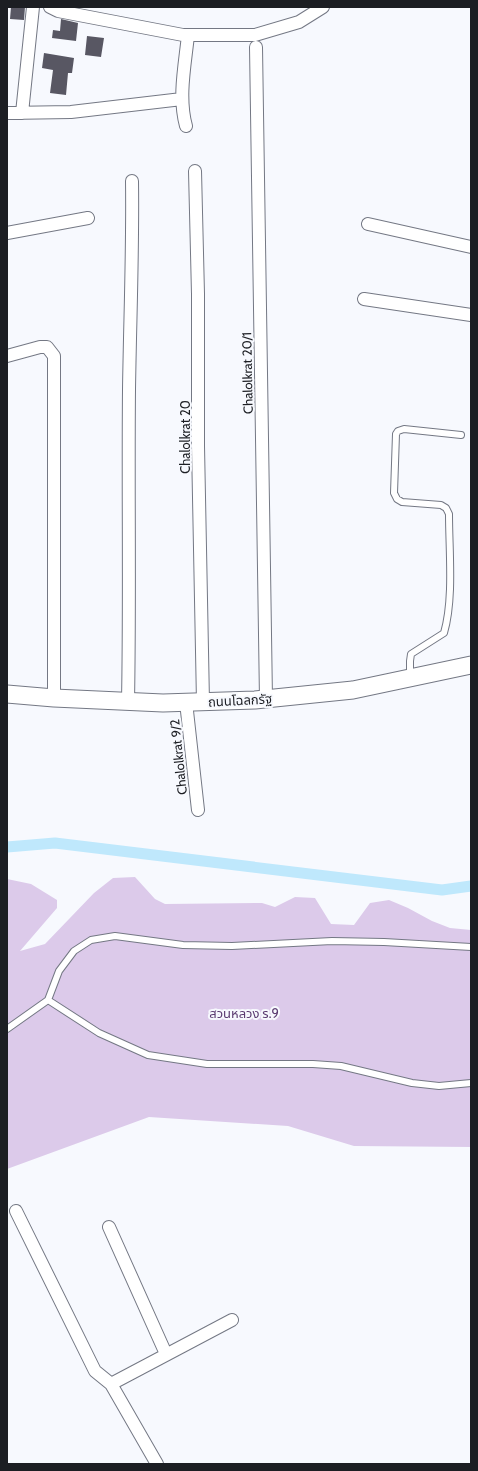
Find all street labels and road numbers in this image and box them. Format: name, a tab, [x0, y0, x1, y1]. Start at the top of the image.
street label: Chalolkrat 20/1	[238, 332, 256, 414]
street label: Chalolkrat 20	[177, 400, 193, 474]
street label: ถนนโฉลกรัฐ	[208, 690, 272, 710]
street label: Chalolkrat 9/2	[166, 718, 190, 796]

